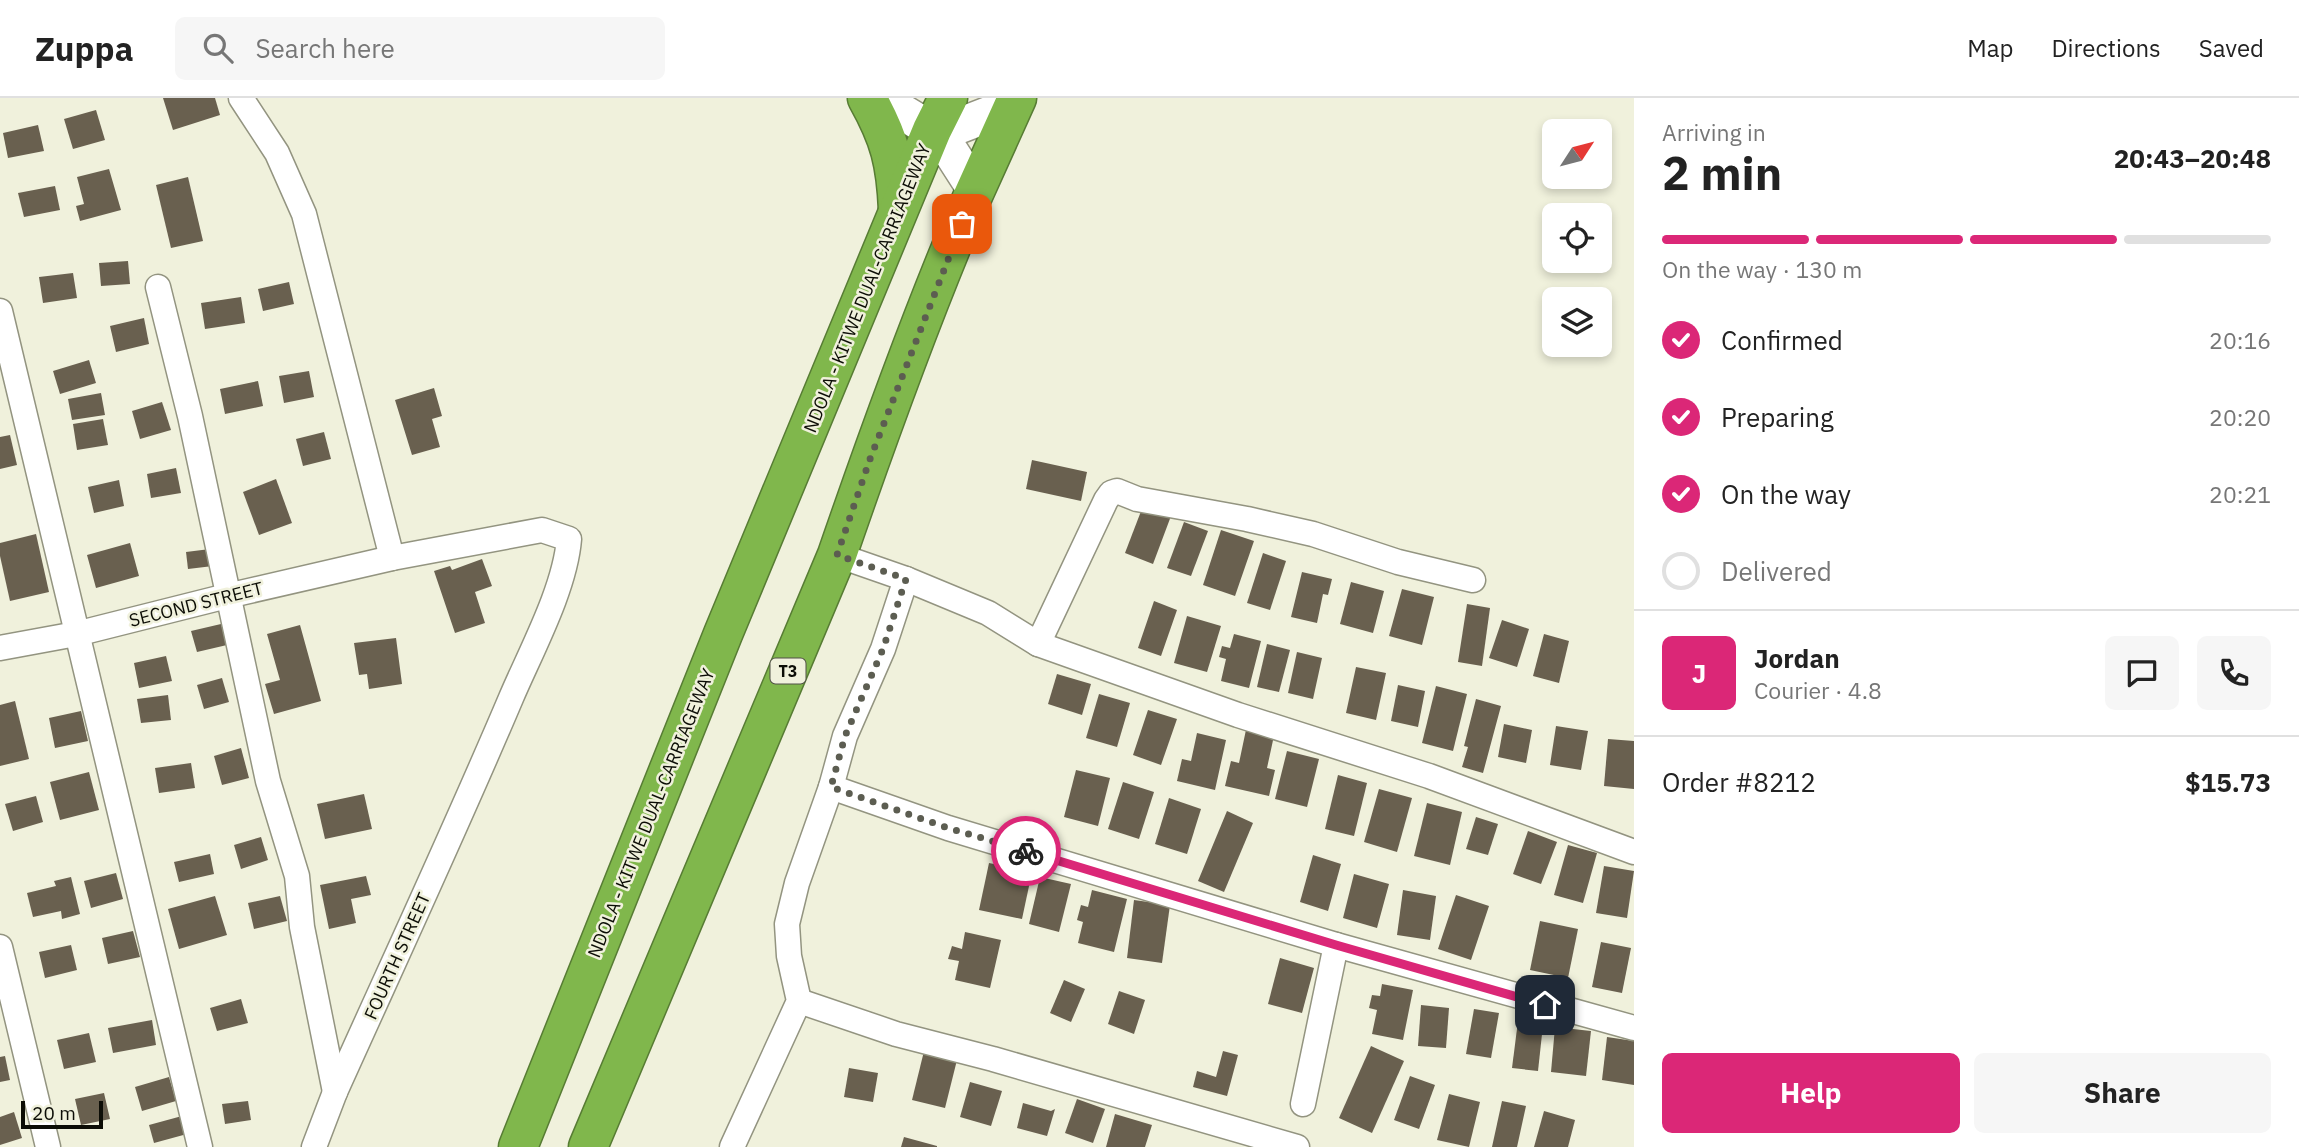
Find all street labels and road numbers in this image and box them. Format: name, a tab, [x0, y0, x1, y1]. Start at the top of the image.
street label: NDOLA - KITWE DUAL-CARRIAGEWAY	[798, 140, 936, 436]
street label: SECOND STREET	[127, 576, 265, 632]
road number: T3	[770, 658, 806, 684]
street label: NDOLA - KITWE DUAL-CARRIAGEWAY	[582, 665, 720, 961]
street label: FOURTH STREET	[359, 889, 435, 1023]

